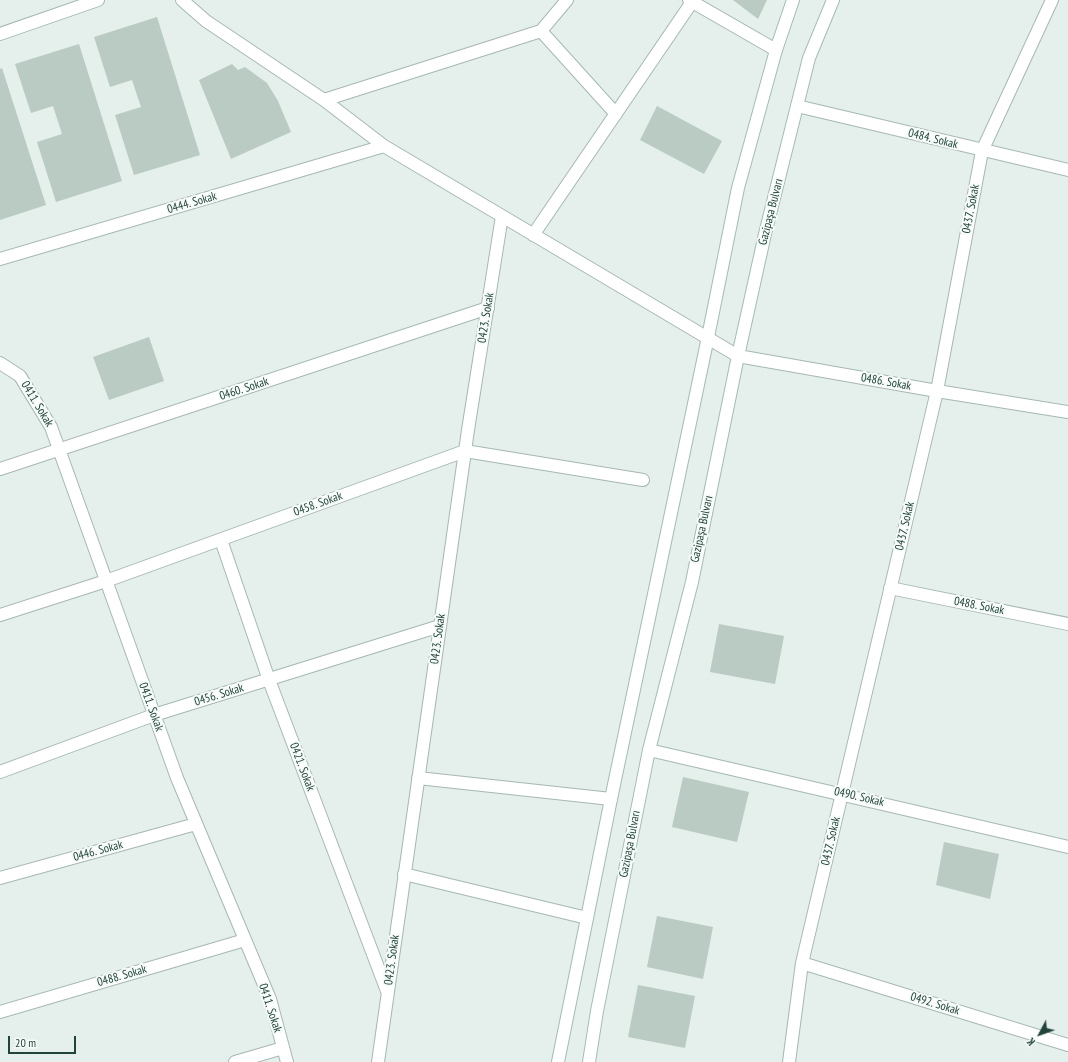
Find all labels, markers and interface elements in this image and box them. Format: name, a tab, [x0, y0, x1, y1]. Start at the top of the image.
street label: 0484. Sokak	[907, 126, 959, 152]
street label: Gazipaşa Bulvarı	[756, 177, 786, 247]
street label: 0437. Sokak	[959, 183, 983, 235]
street label: 0444. Sokak	[166, 189, 218, 217]
street label: 0423. Sokak	[475, 292, 497, 344]
street label: 0486. Sokak	[860, 371, 912, 393]
street label: 0460. Sokak	[218, 374, 270, 404]
street label: 0411. Sokak	[18, 379, 56, 429]
street label: 0458. Sokak	[292, 489, 344, 519]
street label: Gazipaşa Bulvarı	[688, 494, 716, 564]
street label: 0437. Sokak	[892, 500, 918, 552]
street label: 0488. Sokak	[953, 594, 1005, 618]
street label: 0423. Sokak	[427, 613, 449, 665]
street label: 0411. Sokak	[136, 681, 166, 733]
street label: 0456. Sokak	[193, 681, 245, 709]
street label: 0421. Sokak	[286, 741, 318, 793]
street label: 0490. Sokak	[833, 784, 885, 810]
street label: Gazipaşa Bulvarı	[616, 809, 644, 879]
street label: 0437. Sokak	[818, 815, 844, 867]
street label: 0446. Sokak	[72, 837, 124, 865]
street label: 0423. Sokak	[381, 934, 403, 986]
street label: 0488. Sokak	[96, 962, 148, 990]
street label: 0411. Sokak	[255, 982, 285, 1034]
street label: 0492. Sokak	[909, 990, 961, 1018]
north arrow	[1020, 1014, 1060, 1054]
scale bar	[10, 1028, 78, 1054]
text: 20 m	[15, 1035, 36, 1050]
text: K	[1024, 1035, 1038, 1049]

